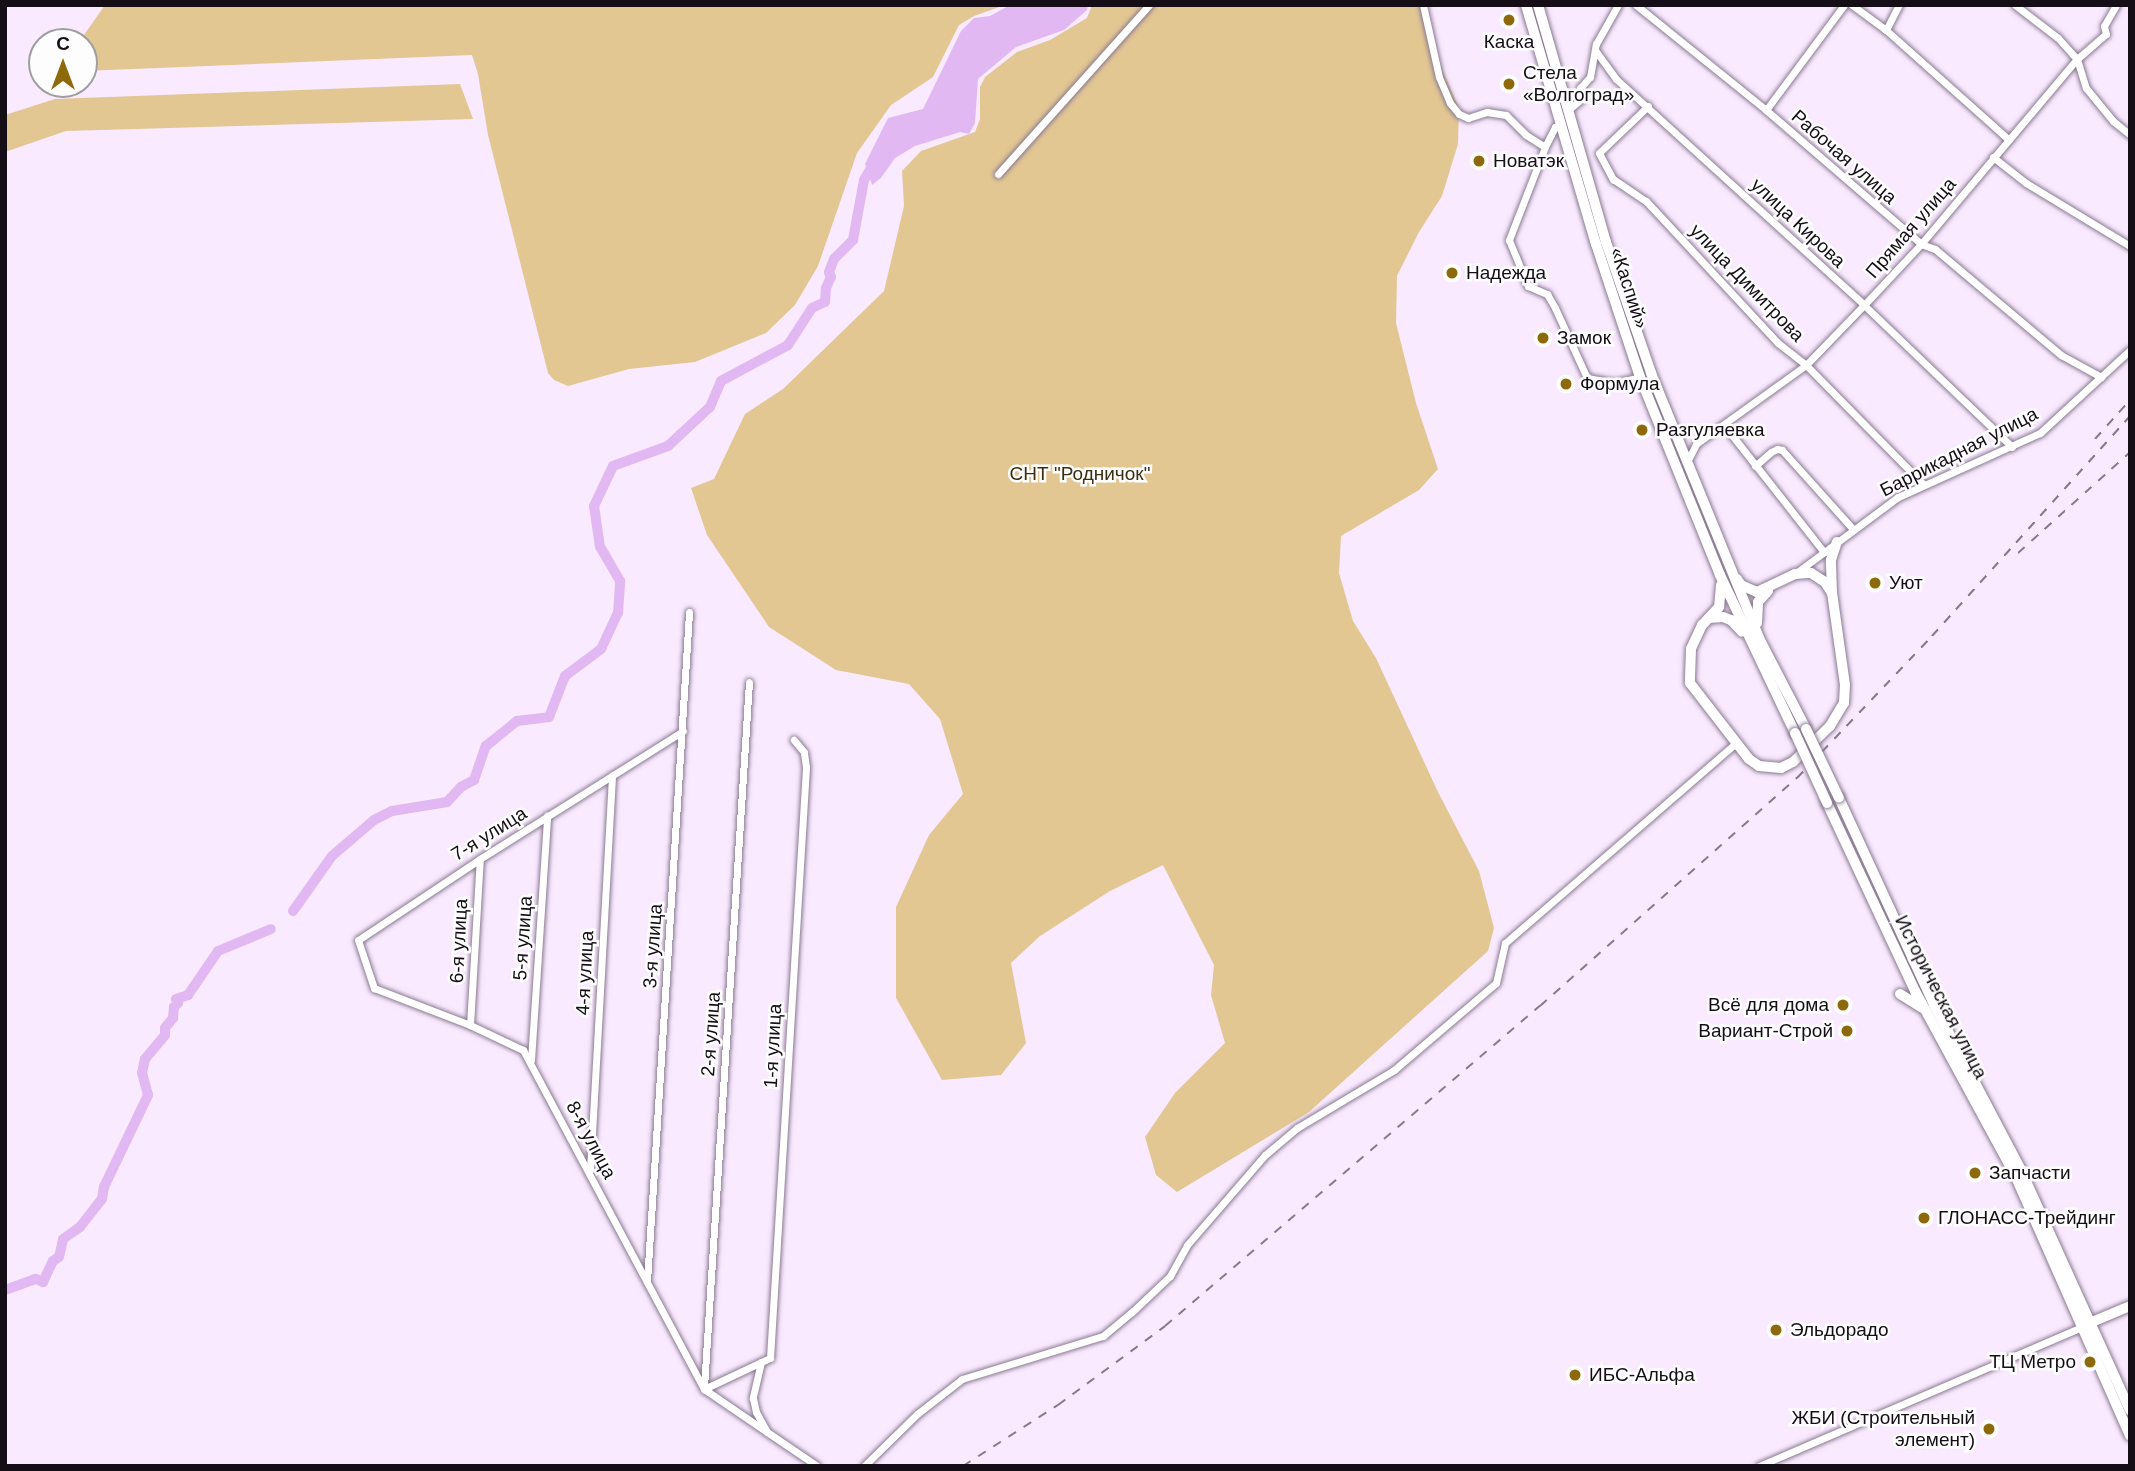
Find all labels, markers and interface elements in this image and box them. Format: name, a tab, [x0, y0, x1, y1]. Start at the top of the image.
marker: Каска	[1501, 12, 1517, 28]
north arrow	[28, 28, 98, 98]
place label: Каска	[1484, 31, 1534, 53]
text: С	[56, 33, 70, 54]
place label: Стела «Волгоград»	[1523, 62, 1634, 106]
marker: Стела «Волгоград»	[1501, 76, 1517, 92]
street label: Рабочая улица	[1787, 105, 1901, 209]
place label: Новатэк	[1493, 150, 1564, 172]
marker: Новатэк	[1471, 153, 1487, 169]
street label: улица Кирова	[1746, 173, 1850, 273]
street label: Прямая улица	[1861, 173, 1961, 283]
street label: улица Димитрова	[1685, 219, 1809, 347]
street label: «Каспий»	[1605, 245, 1653, 331]
place label: Надежда	[1466, 262, 1546, 284]
marker: Надежда	[1444, 265, 1460, 281]
place label: Замок	[1557, 327, 1611, 349]
marker: Замок	[1535, 330, 1551, 346]
place label: Формула	[1580, 373, 1660, 395]
marker: Формула	[1558, 376, 1574, 392]
street label: Баррикадная улица	[1876, 402, 2042, 502]
place label: Разгуляевка	[1656, 419, 1764, 441]
marker: Разгуляевка	[1634, 422, 1650, 438]
park label: СНТ "Родничок"	[1010, 463, 1150, 485]
place label: Уют	[1889, 572, 1923, 594]
marker: Уют	[1867, 575, 1883, 591]
street label: 7-я улица	[447, 802, 531, 866]
street label: 5-я улица	[509, 895, 537, 981]
street label: 6-я улица	[445, 898, 473, 984]
street label: 3-я улица	[639, 903, 667, 989]
street label: Историческая улица	[1890, 911, 1992, 1083]
street label: 4-я улица	[571, 930, 599, 1016]
street label: 2-я улица	[697, 991, 725, 1077]
place label: Всё для дома	[1708, 994, 1829, 1016]
marker: Всё для дома	[1835, 997, 1851, 1013]
street label: 1-я улица	[759, 1003, 787, 1089]
place label: Вариант-Строй	[1698, 1020, 1833, 1042]
marker: Вариант-Строй	[1839, 1023, 1855, 1039]
street label: 8-я улица	[561, 1097, 621, 1183]
place label: Запчасти	[1989, 1162, 2071, 1184]
marker: Запчасти	[1967, 1165, 1983, 1181]
place label: ГЛОНАСС-Трейдинг	[1938, 1207, 2116, 1229]
marker: ГЛОНАСС-Трейдинг	[1916, 1210, 1932, 1226]
place label: Эльдорадо	[1790, 1319, 1888, 1341]
marker: Эльдорадо	[1768, 1322, 1784, 1338]
place label: ТЦ Метро	[1989, 1351, 2076, 1373]
marker: ТЦ Метро	[2082, 1354, 2098, 1370]
place label: ИБС-Альфа	[1589, 1364, 1695, 1386]
marker: ИБС-Альфа	[1567, 1367, 1583, 1383]
place label: ЖБИ (Строительный элемент)	[1791, 1407, 1975, 1451]
marker: ЖБИ (Строительный элемент)	[1981, 1421, 1997, 1437]

